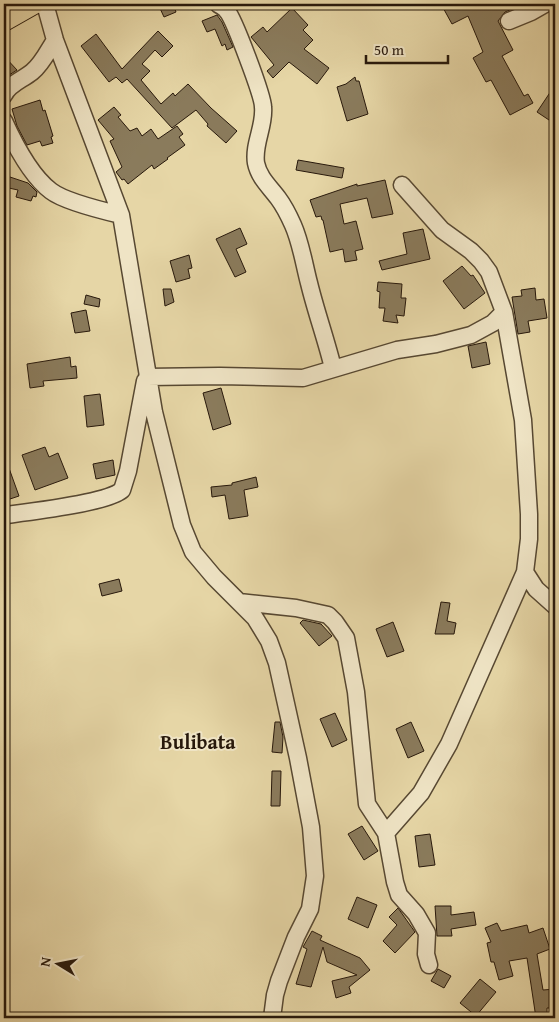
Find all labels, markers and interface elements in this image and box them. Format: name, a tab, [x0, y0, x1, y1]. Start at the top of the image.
scale bar	[366, 32, 449, 64]
text: 50 m	[374, 39, 405, 60]
district label: Bulibata	[160, 727, 236, 756]
north arrow	[32, 940, 82, 990]
text: N	[35, 955, 56, 968]

